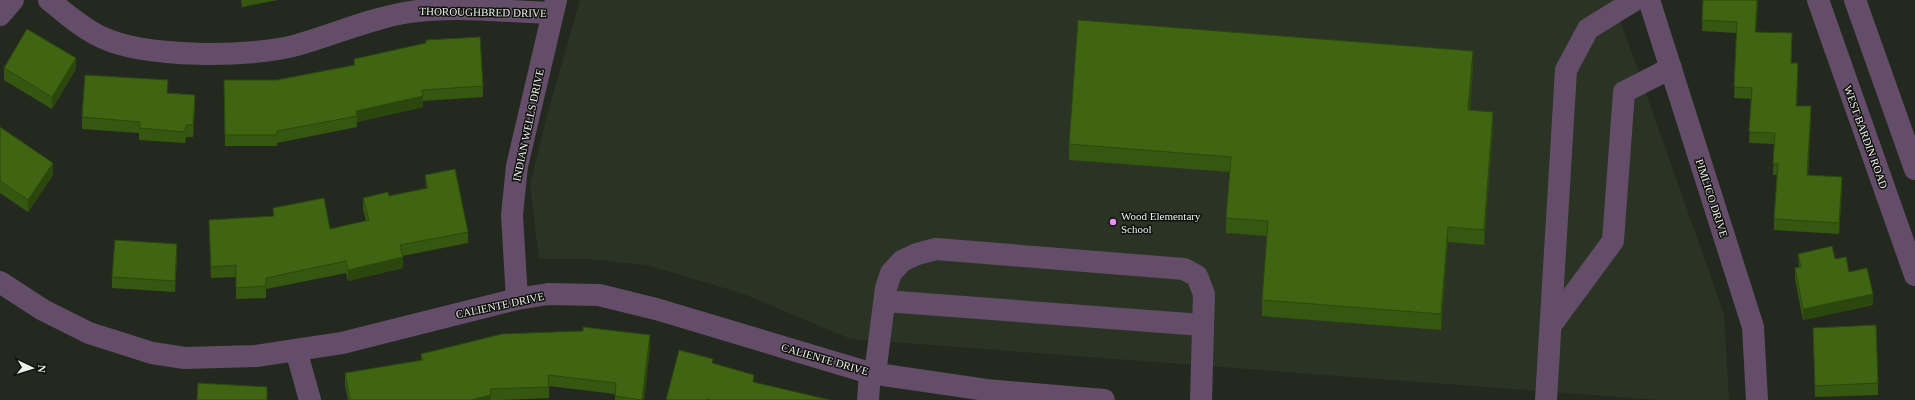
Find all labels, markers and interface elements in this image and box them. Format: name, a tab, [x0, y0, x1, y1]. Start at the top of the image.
street label: THOROUGHBRED DRIVE	[419, 5, 547, 19]
street label: INDIAN WELLS DRIVE	[510, 67, 546, 182]
street label: WEST BARDIN ROAD	[1842, 84, 1890, 190]
street label: PIMLICO DRIVE	[1694, 157, 1730, 239]
place label: Wood Elementary School	[1121, 210, 1201, 235]
marker: Wood Elementary School	[1108, 217, 1118, 227]
street label: CALIENTE DRIVE	[455, 290, 546, 320]
street label: CALIENTE DRIVE	[780, 341, 870, 377]
north arrow	[12, 348, 52, 388]
text: N	[36, 364, 48, 373]

